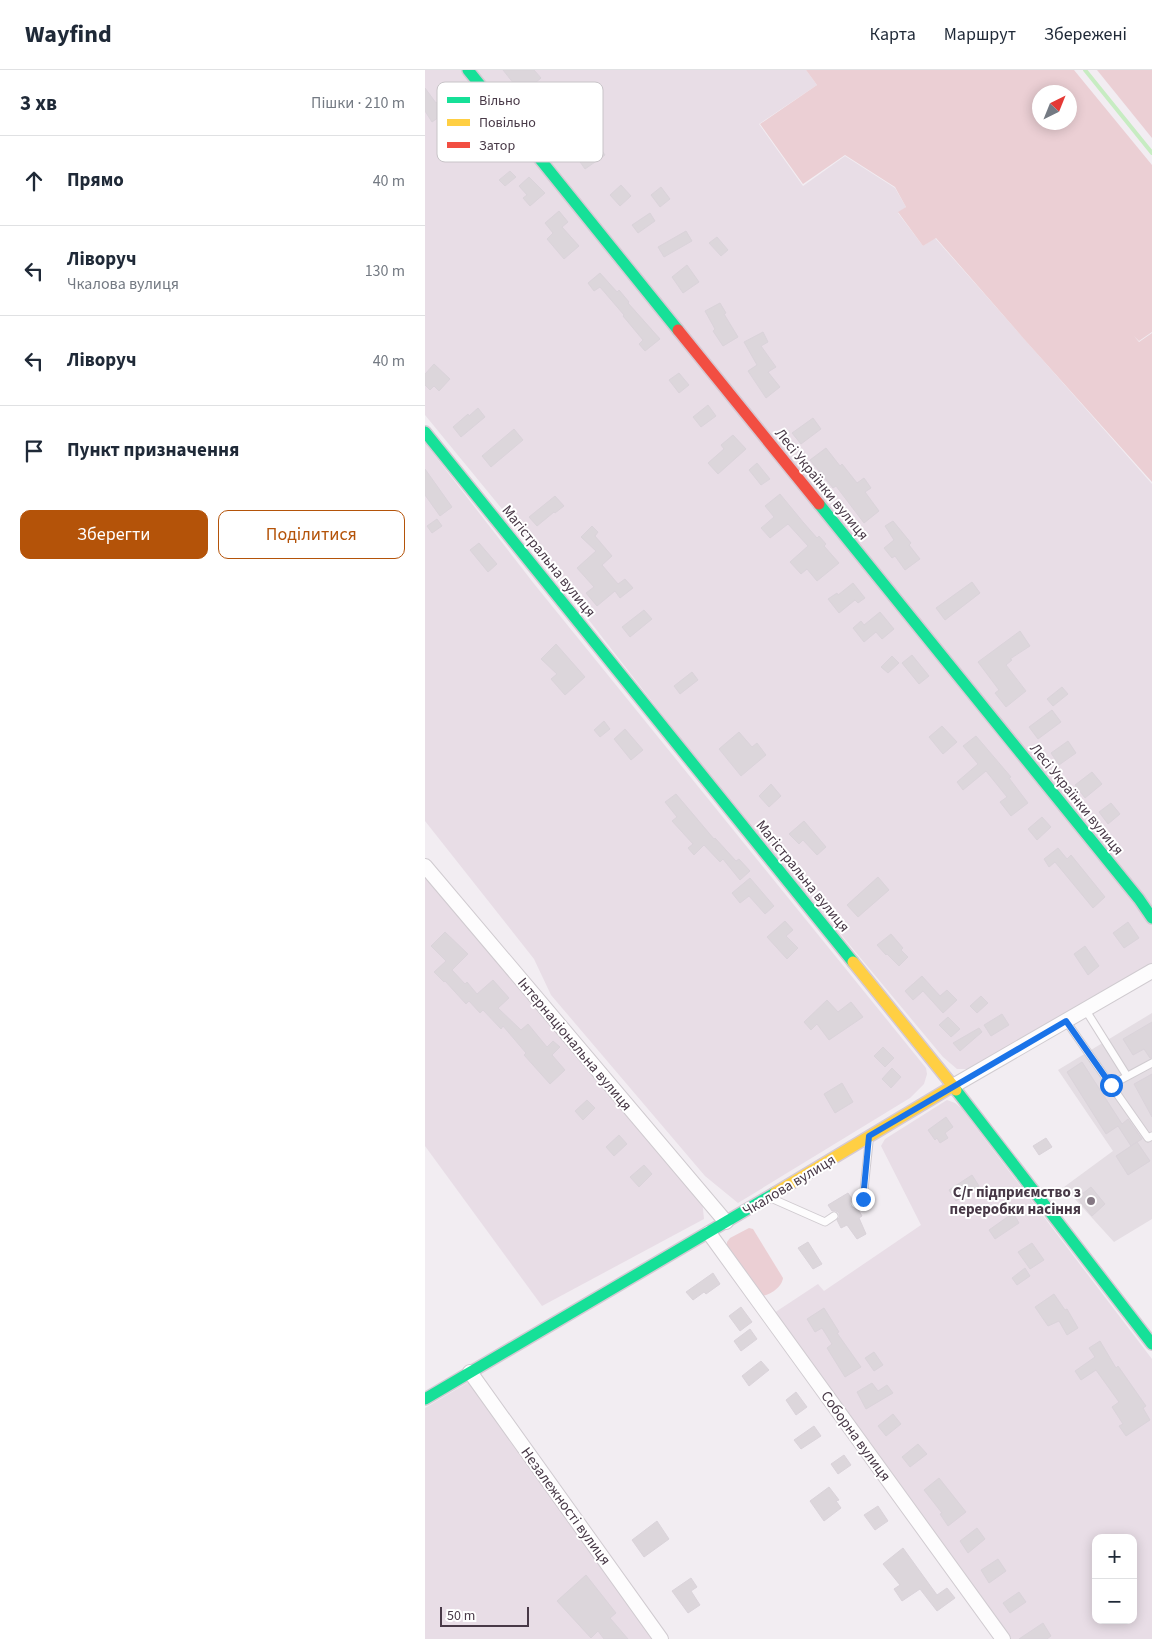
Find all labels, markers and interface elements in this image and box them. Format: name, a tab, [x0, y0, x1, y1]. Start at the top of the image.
text: Wayfind	[25, 17, 112, 52]
text: Карта	[870, 22, 916, 47]
text: Маршрут	[944, 22, 1016, 47]
text: Збережені	[1044, 22, 1127, 47]
legend	[437, 82, 603, 162]
north arrow	[1032, 85, 1077, 130]
text: 3 хв	[20, 88, 57, 118]
text: Вільно	[479, 91, 520, 111]
text: Пішки · 210 m	[311, 92, 405, 114]
text: Повільно	[479, 113, 536, 133]
text: Затор	[479, 136, 515, 156]
icon: ahead	[20, 167, 48, 195]
text: Прямо	[67, 167, 124, 194]
text: 40 m	[373, 170, 405, 192]
text: Ліворуч	[67, 246, 136, 273]
icon: left	[20, 257, 48, 285]
text: 130 m	[365, 260, 405, 282]
text: Чкалова вулиця	[67, 273, 179, 295]
icon: left	[20, 347, 48, 375]
text: Ліворуч	[67, 347, 136, 374]
text: 40 m	[373, 350, 405, 372]
street label: Лесі Українки вулиця	[770, 424, 873, 545]
icon: arrive	[20, 437, 48, 465]
text: Пункт призначення	[67, 437, 239, 464]
street label: Магістральна вулиця	[497, 501, 600, 622]
button: Зберегти	[20, 510, 208, 559]
button: Поділитися	[218, 510, 405, 559]
street label: Лесі Українки вулиця	[1025, 739, 1128, 860]
street label: Магістральна вулиця	[751, 816, 854, 937]
street label: Інтернаціональна вулиця	[512, 973, 637, 1116]
route start	[1100, 1074, 1123, 1097]
street label: Чкалова вулиця	[739, 1149, 840, 1221]
place label: С/г підприємство з переробки насіння	[950, 1182, 1081, 1220]
route end	[852, 1188, 875, 1211]
marker: С/г підприємство з переробки насіння	[1085, 1195, 1097, 1207]
street label: Соборна вулиця	[816, 1387, 896, 1486]
street label: Незалежності вулиця	[516, 1443, 616, 1570]
map controls	[1092, 1534, 1137, 1624]
button: +	[1092, 1534, 1137, 1579]
button: −	[1092, 1579, 1137, 1624]
scale bar	[440, 1604, 529, 1627]
text: 50 m	[447, 1606, 475, 1626]

